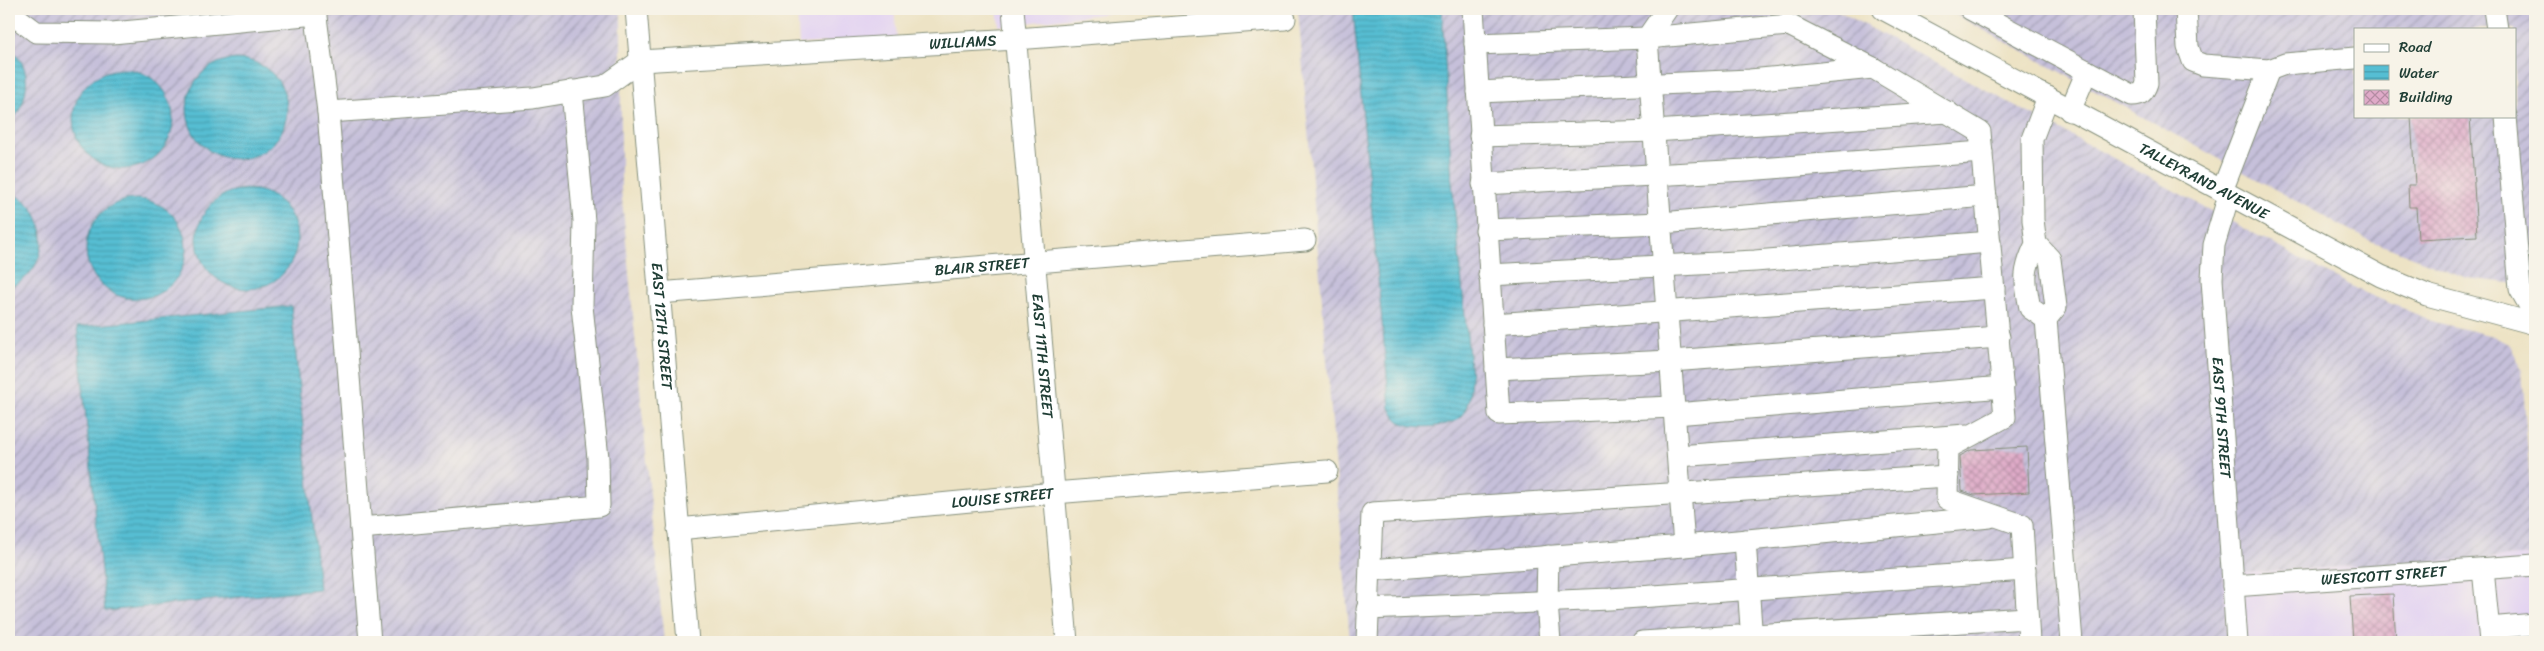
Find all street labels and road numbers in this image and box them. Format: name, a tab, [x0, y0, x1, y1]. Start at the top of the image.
street label: WILLIAMS	[929, 27, 998, 57]
street label: TALLEYRAND AVENUE	[2134, 135, 2275, 227]
street label: BLAIR STREET	[933, 250, 1032, 283]
street label: EAST 12TH STREET	[644, 262, 680, 391]
street label: EAST 11TH STREET	[1024, 292, 1061, 420]
street label: EAST 9TH STREET	[2204, 356, 2239, 480]
street label: LOUISE STREET	[950, 480, 1056, 516]
street label: WESTCOTT STREET	[2320, 558, 2449, 593]

